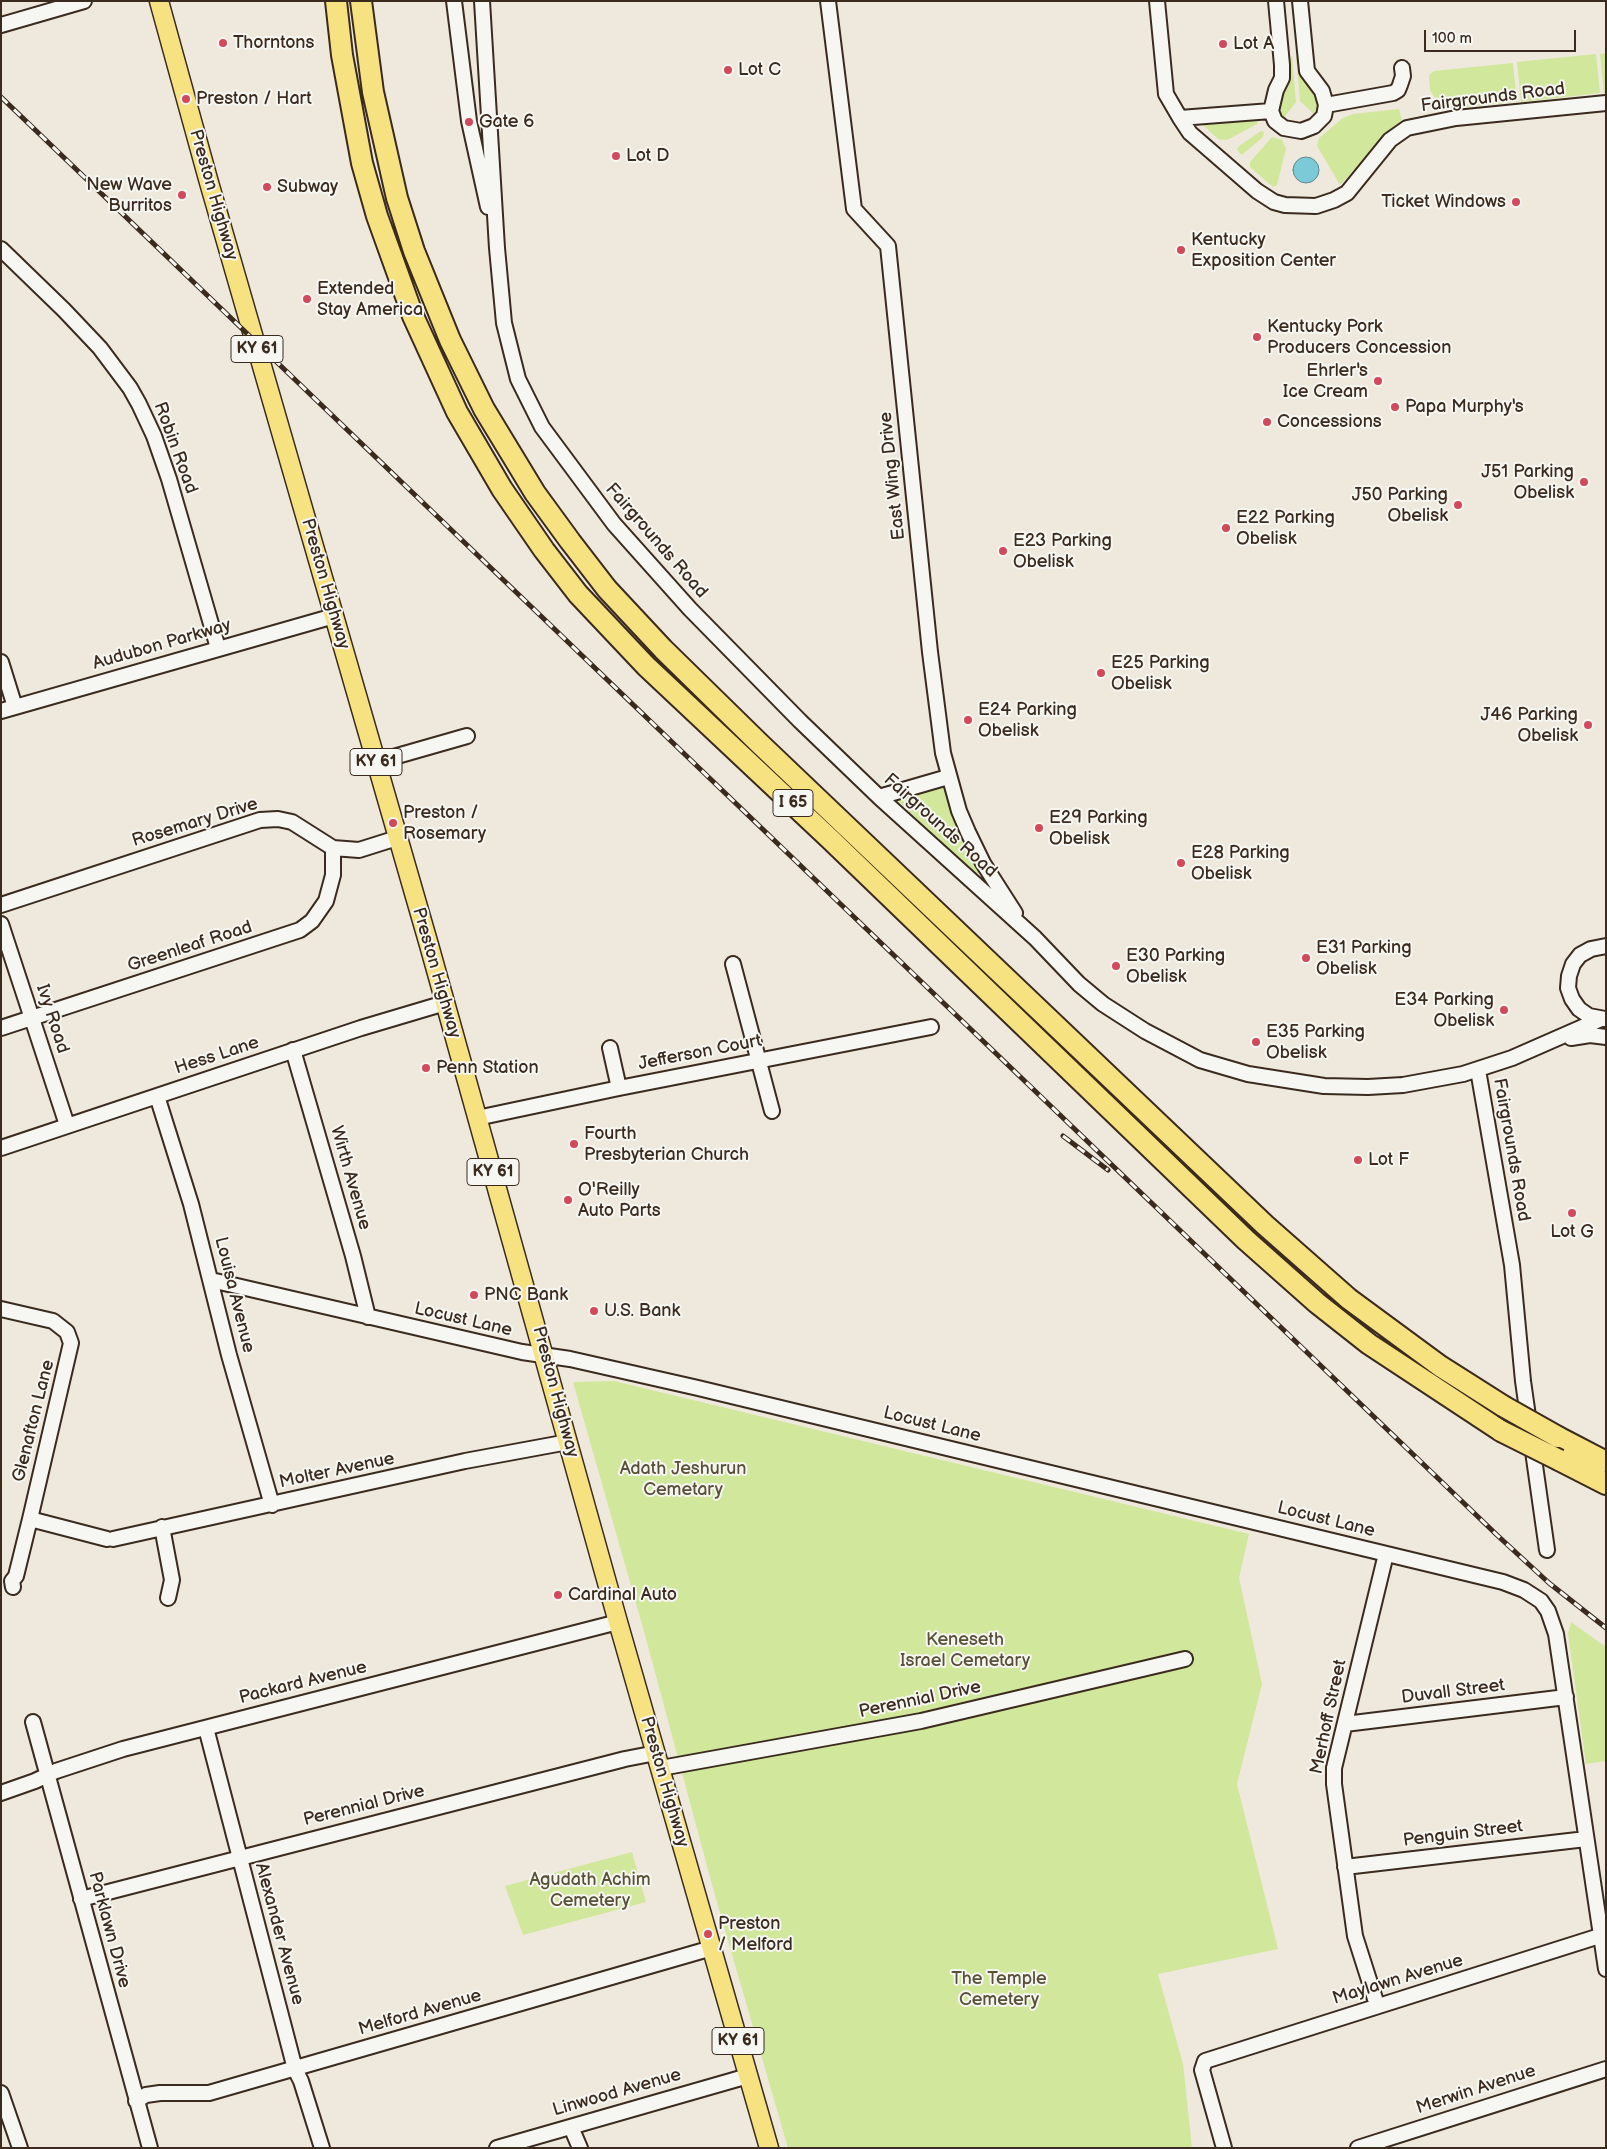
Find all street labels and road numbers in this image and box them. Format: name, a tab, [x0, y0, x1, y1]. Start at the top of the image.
street label: Fairgrounds Road	[1420, 78, 1566, 118]
street label: Preston Highway	[184, 127, 242, 263]
road number: KY 61	[231, 336, 283, 362]
street label: Robin Road	[148, 399, 202, 497]
street label: East Wing Drive	[876, 411, 910, 541]
street label: Fairgrounds Road	[600, 479, 712, 603]
street label: Preston Highway	[296, 516, 354, 652]
street label: Audubon Parkway	[90, 615, 234, 675]
road number: KY 61	[350, 749, 402, 776]
street label: Fairgrounds Road	[879, 769, 1001, 883]
road number: I 65	[773, 790, 813, 816]
street label: Rosemary Drive	[129, 794, 261, 852]
street label: Preston Highway	[407, 905, 465, 1041]
street label: Greenleaf Road	[125, 917, 255, 977]
street label: Ivy Road	[31, 982, 73, 1056]
street label: Jefferson Court	[636, 1030, 764, 1076]
street label: Hess Lane	[172, 1032, 262, 1080]
street label: Fairgrounds Road	[1488, 1077, 1534, 1223]
street label: Wirth Avenue	[325, 1123, 375, 1233]
road number: KY 61	[467, 1158, 519, 1186]
street label: Louisa Avenue	[209, 1235, 259, 1355]
street label: Locust Lane	[412, 1298, 514, 1342]
street label: Preston Highway	[527, 1324, 583, 1460]
street label: Glenafton Lane	[8, 1358, 60, 1484]
street label: Locust Lane	[881, 1402, 983, 1448]
street label: Molter Avenue	[277, 1448, 397, 1494]
street label: Locust Lane	[1275, 1497, 1377, 1543]
street label: Packard Avenue	[237, 1657, 369, 1709]
street label: Merhoff Street	[1306, 1658, 1352, 1776]
street label: Duvall Street	[1400, 1675, 1506, 1709]
street label: Perennial Drive	[857, 1677, 983, 1723]
street label: Preston Highway	[635, 1714, 693, 1850]
street label: Perennial Drive	[301, 1781, 427, 1831]
street label: Penguin Street	[1402, 1816, 1524, 1852]
street label: Alexander Avenue	[250, 1861, 308, 2007]
street label: Parklawn Drive	[83, 1869, 135, 1991]
street label: Maylawn Avenue	[1330, 1950, 1466, 2010]
street label: Melford Avenue	[356, 1985, 484, 2041]
road number: KY 61	[712, 2028, 764, 2054]
street label: Merwin Avenue	[1413, 2061, 1539, 2119]
street label: Linwood Avenue	[550, 2064, 684, 2122]

